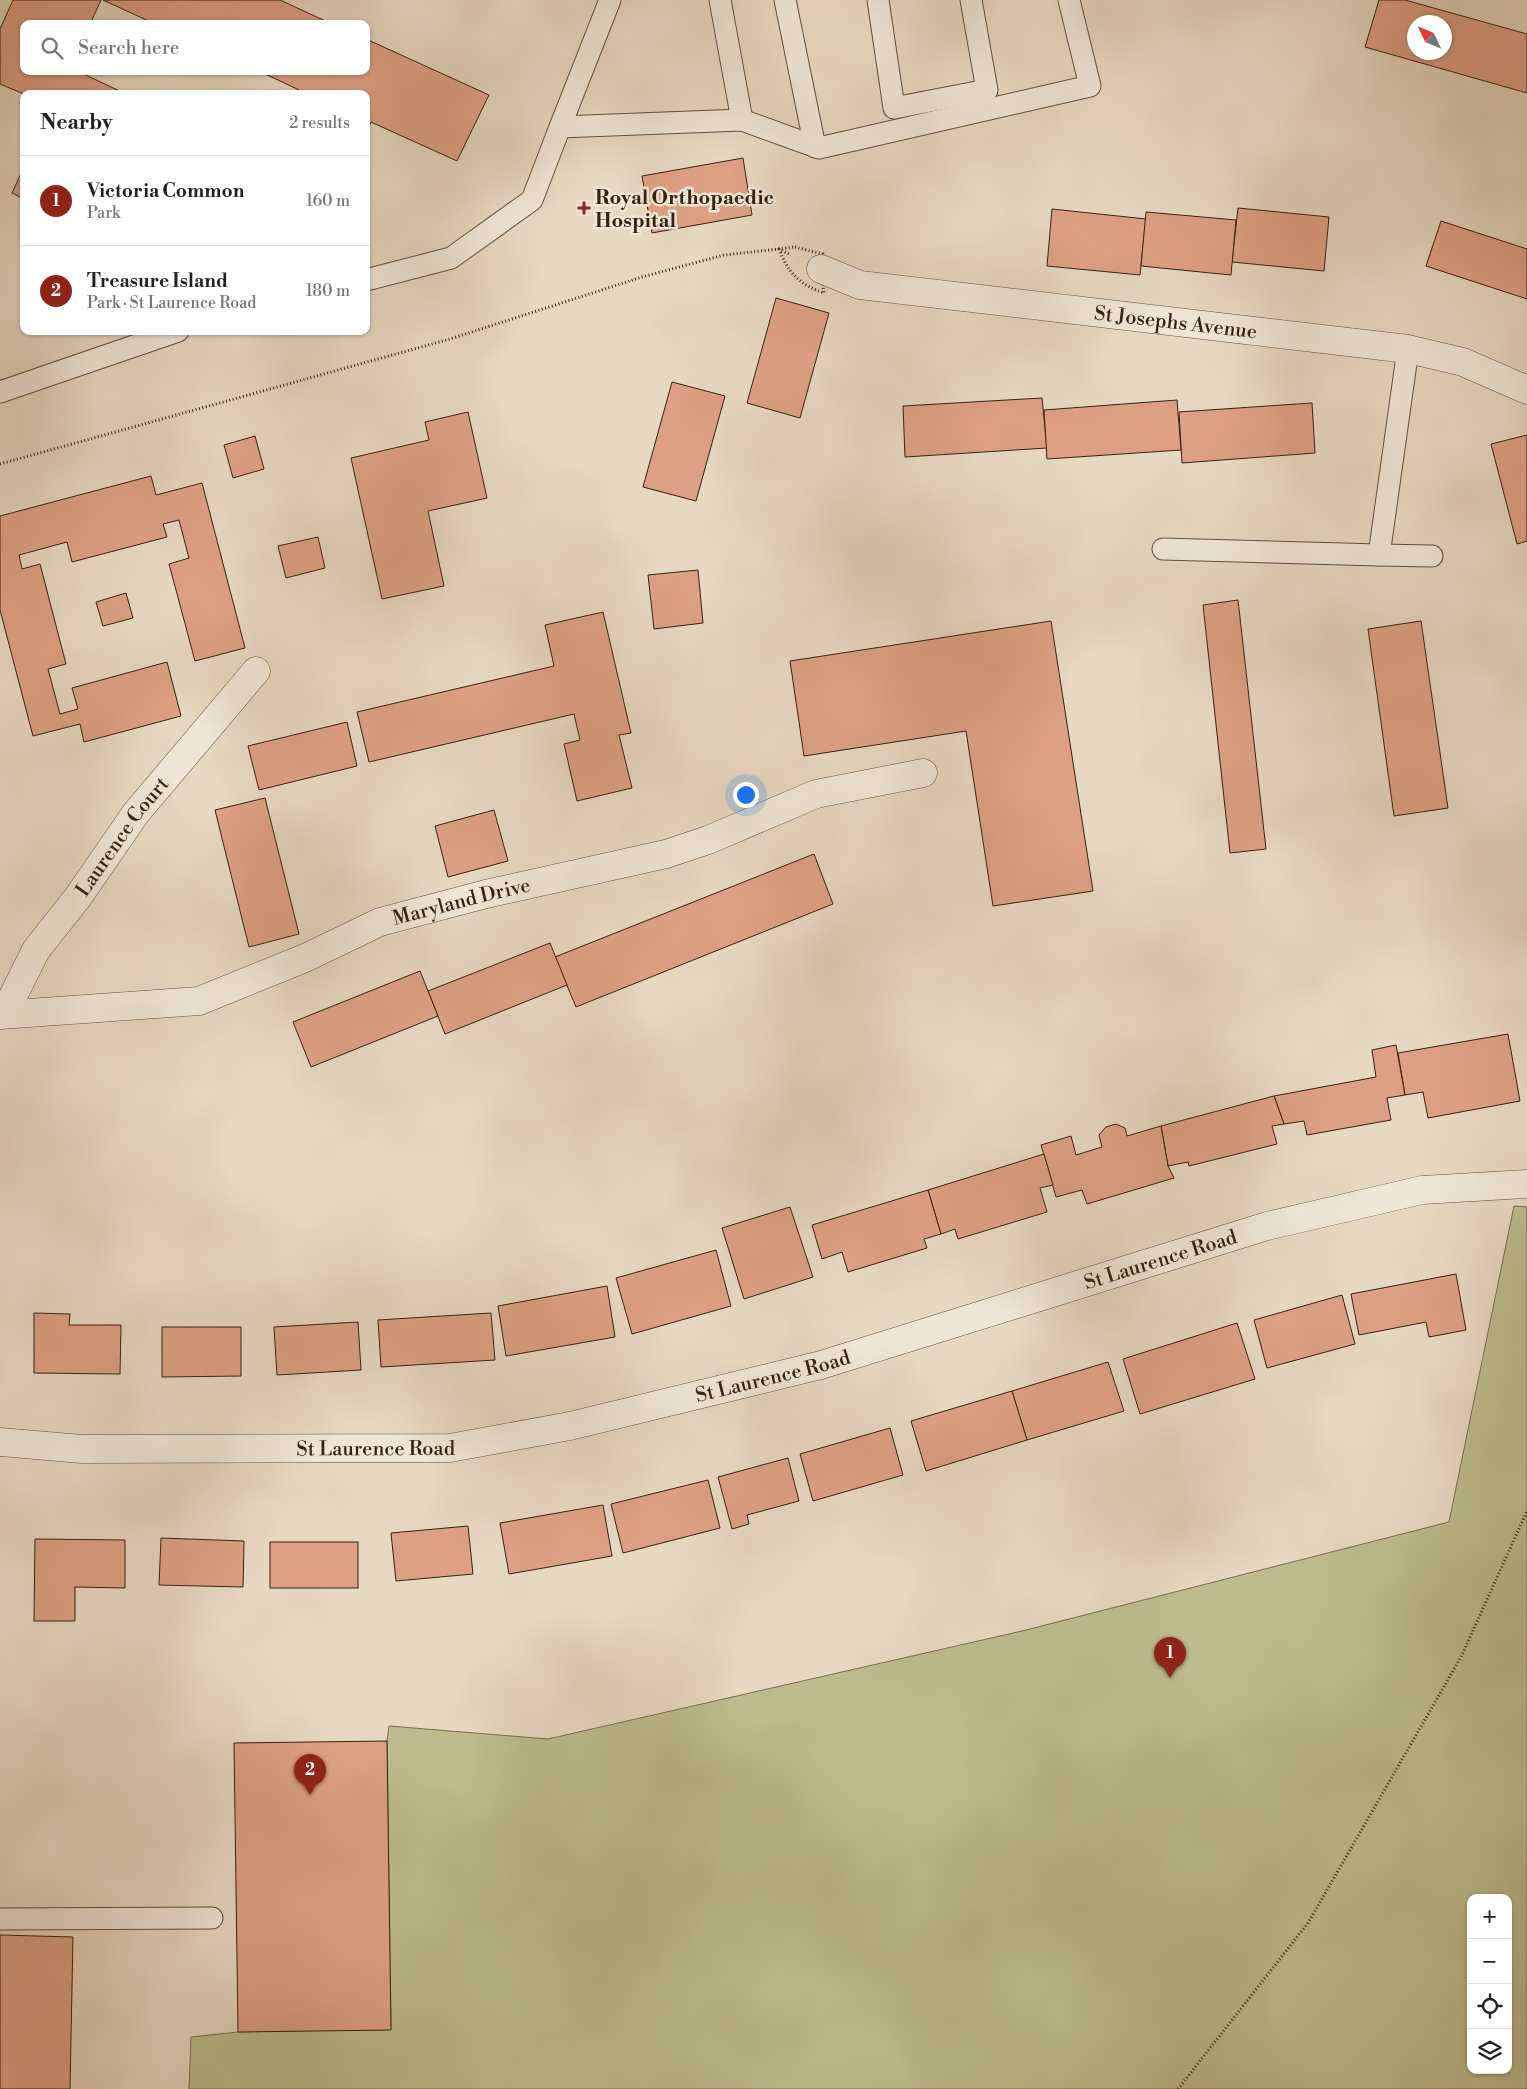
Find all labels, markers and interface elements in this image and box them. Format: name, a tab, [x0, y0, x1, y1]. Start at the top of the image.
north arrow	[1407, 15, 1452, 60]
search box	[20, 20, 370, 75]
icon: search	[38, 34, 66, 62]
text: Search here	[78, 36, 179, 60]
text: Nearby	[40, 110, 113, 136]
text: 2 results	[289, 113, 350, 133]
text: Victoria Common	[87, 179, 244, 203]
place label: Royal Orthopaedic Hospital	[595, 186, 774, 234]
text: 1	[52, 191, 60, 211]
text: 160 m	[306, 191, 350, 211]
marker: Royal Orthopaedic Hospital	[577, 201, 591, 215]
text: Park	[87, 203, 120, 223]
text: Treasure Island	[87, 269, 228, 293]
text: 2	[51, 281, 61, 301]
text: 180 m	[306, 281, 350, 301]
text: Park · St Laurence Road	[87, 293, 256, 313]
street label: St Josephs Avenue	[1093, 301, 1258, 345]
street label: Laurence Court	[71, 772, 175, 902]
your location	[733, 782, 759, 808]
street label: Maryland Drive	[390, 874, 533, 932]
street label: St Laurence Road	[1081, 1225, 1241, 1296]
street label: St Laurence Road	[693, 1345, 854, 1409]
street label: St Laurence Road	[296, 1437, 456, 1462]
pin: 1	[1154, 1637, 1186, 1678]
pin: 2	[294, 1754, 326, 1795]
map controls	[1467, 1894, 1512, 2074]
button: +	[1467, 1894, 1512, 1939]
button: −	[1467, 1939, 1512, 1984]
button: locate	[1467, 1984, 1512, 2029]
button: layers	[1467, 2029, 1512, 2074]

